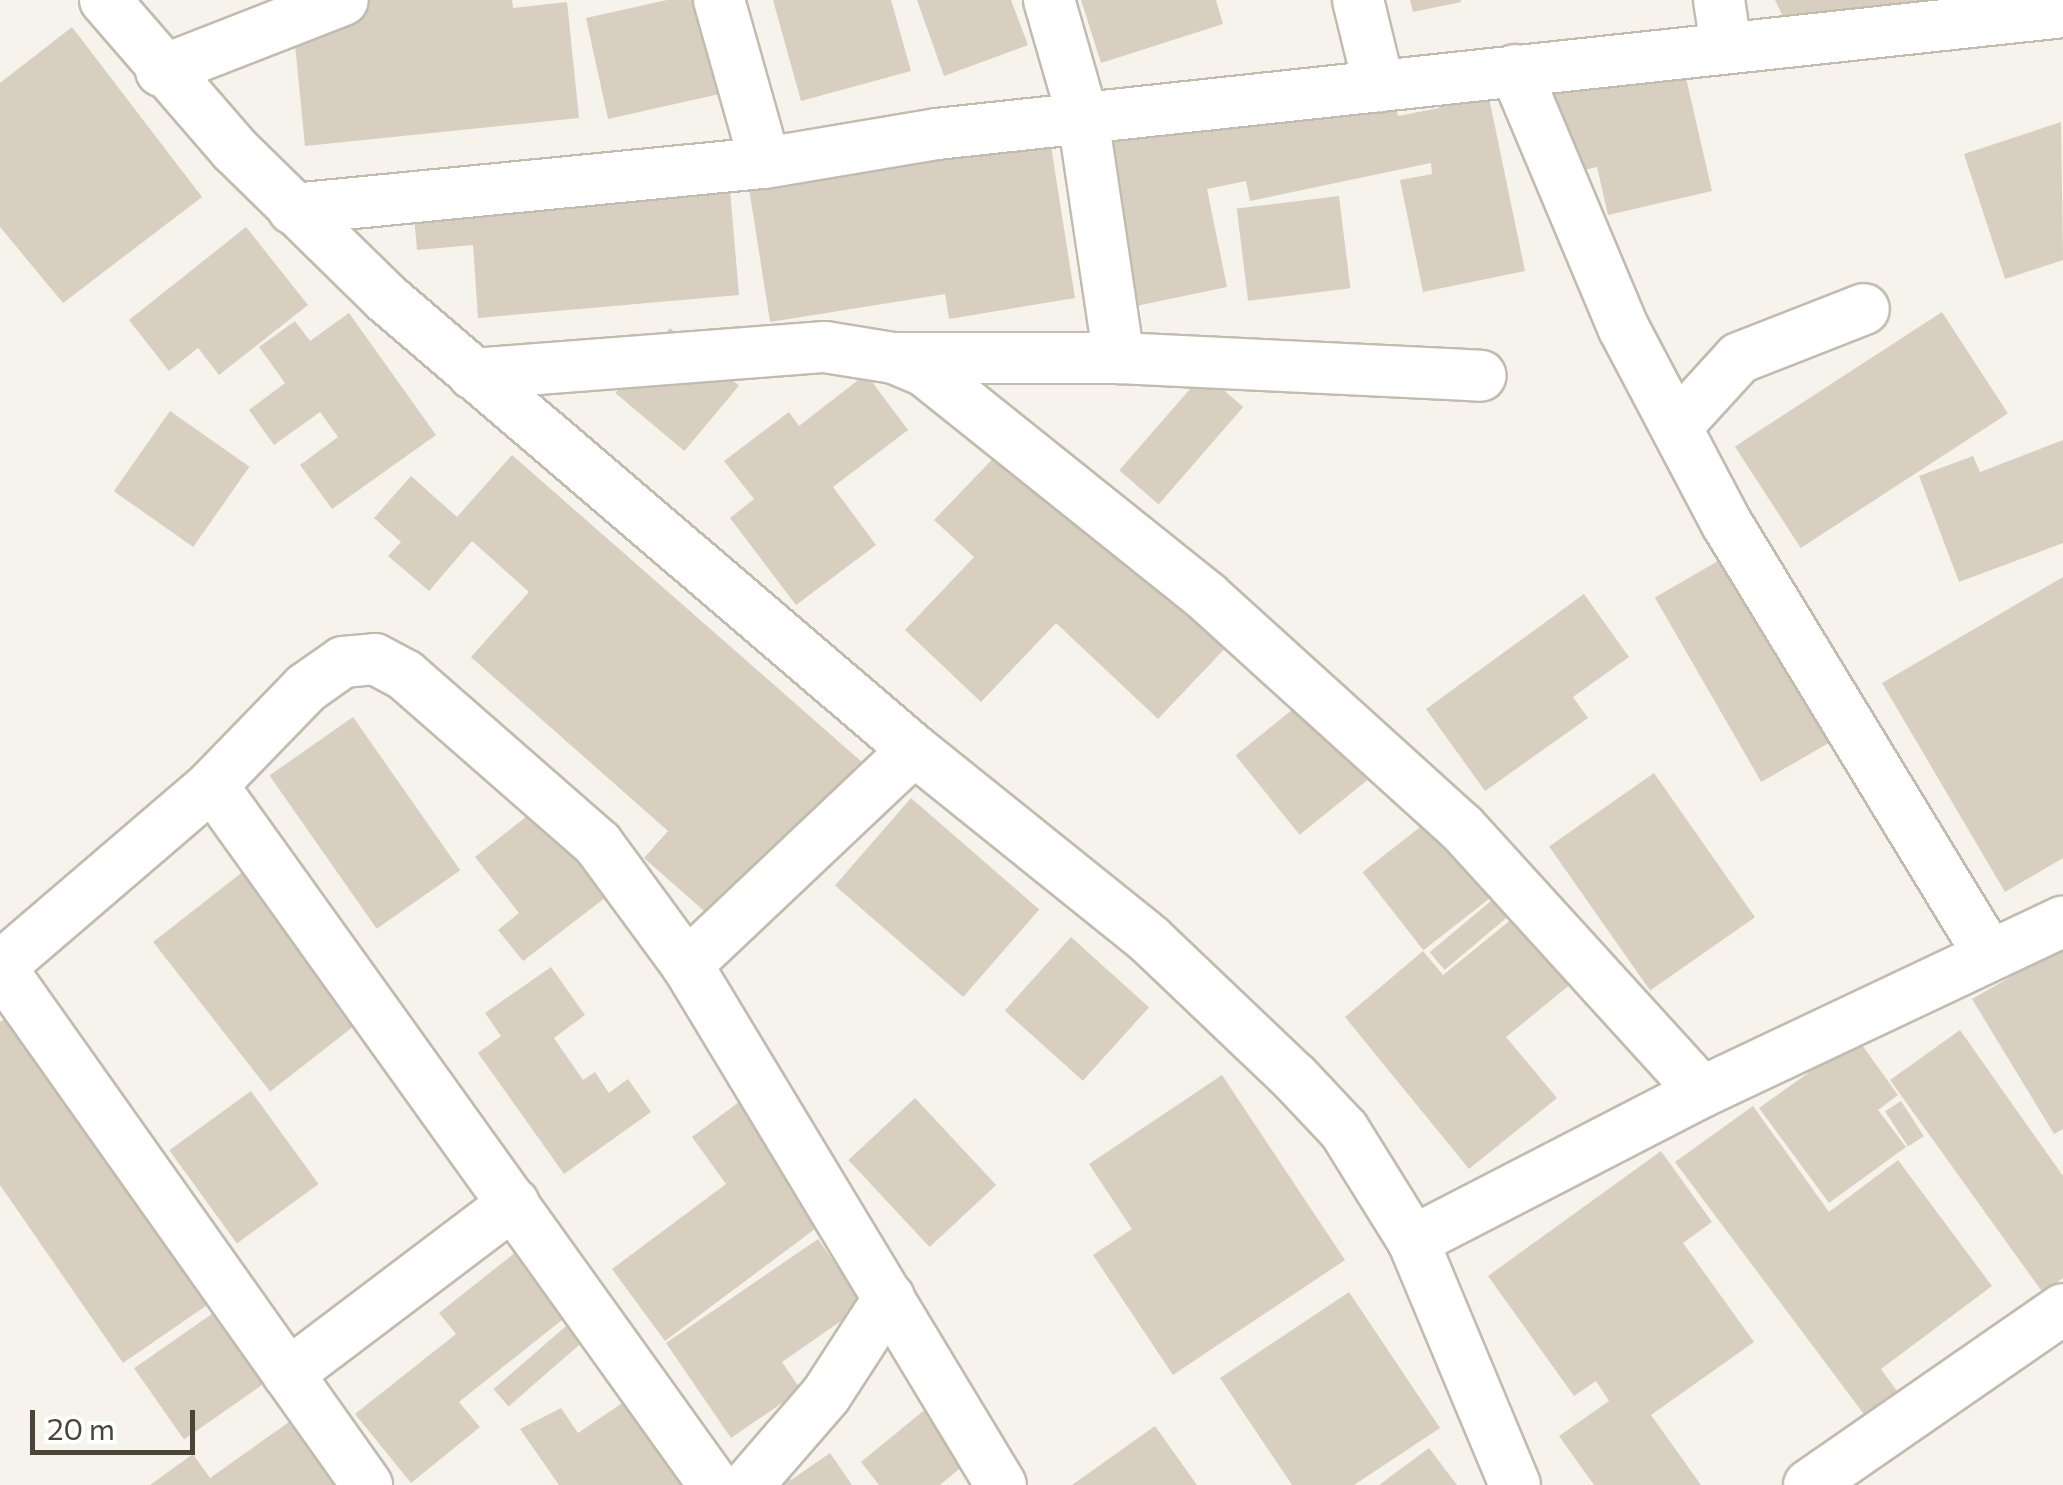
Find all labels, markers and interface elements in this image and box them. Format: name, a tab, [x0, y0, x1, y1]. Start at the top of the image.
scale bar	[35, 1390, 200, 1452]
text: 20 m	[47, 1409, 115, 1446]

